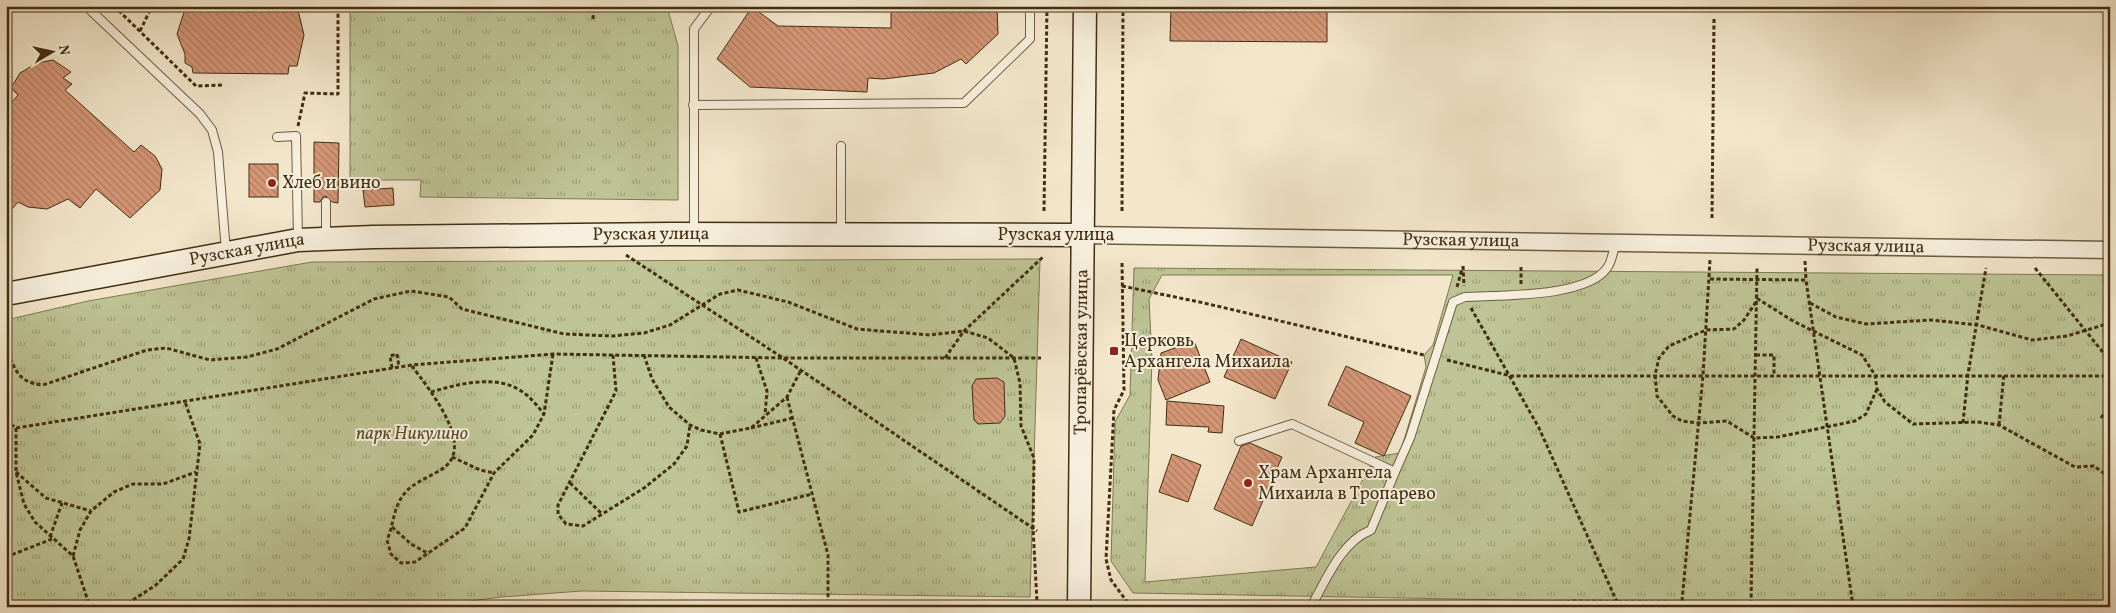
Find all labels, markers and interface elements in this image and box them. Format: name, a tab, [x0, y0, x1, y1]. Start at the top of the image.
north arrow	[28, 28, 78, 78]
text: N	[53, 44, 74, 57]
place label: Хлеб и вино	[282, 171, 381, 196]
marker: Хлеб и вино	[266, 177, 278, 189]
street label: Рузская улица	[592, 221, 710, 247]
street label: Рузская улица	[997, 223, 1115, 248]
street label: Рузская улица	[187, 227, 305, 272]
street label: Рузская улица	[1402, 227, 1520, 254]
street label: Рузская улица	[1807, 233, 1925, 260]
street label: Тропарёвская улица	[1068, 269, 1095, 435]
place label: Церковь Архангела Михаила	[1124, 329, 1290, 375]
marker: Церковь Архангела Михаила	[1108, 345, 1120, 357]
park label: парк Никулино	[356, 422, 468, 447]
place label: Храм Архангела Михаила в Тропарево	[1258, 461, 1436, 507]
marker: Храм Архангела Михаила в Тропарево	[1242, 477, 1254, 489]

